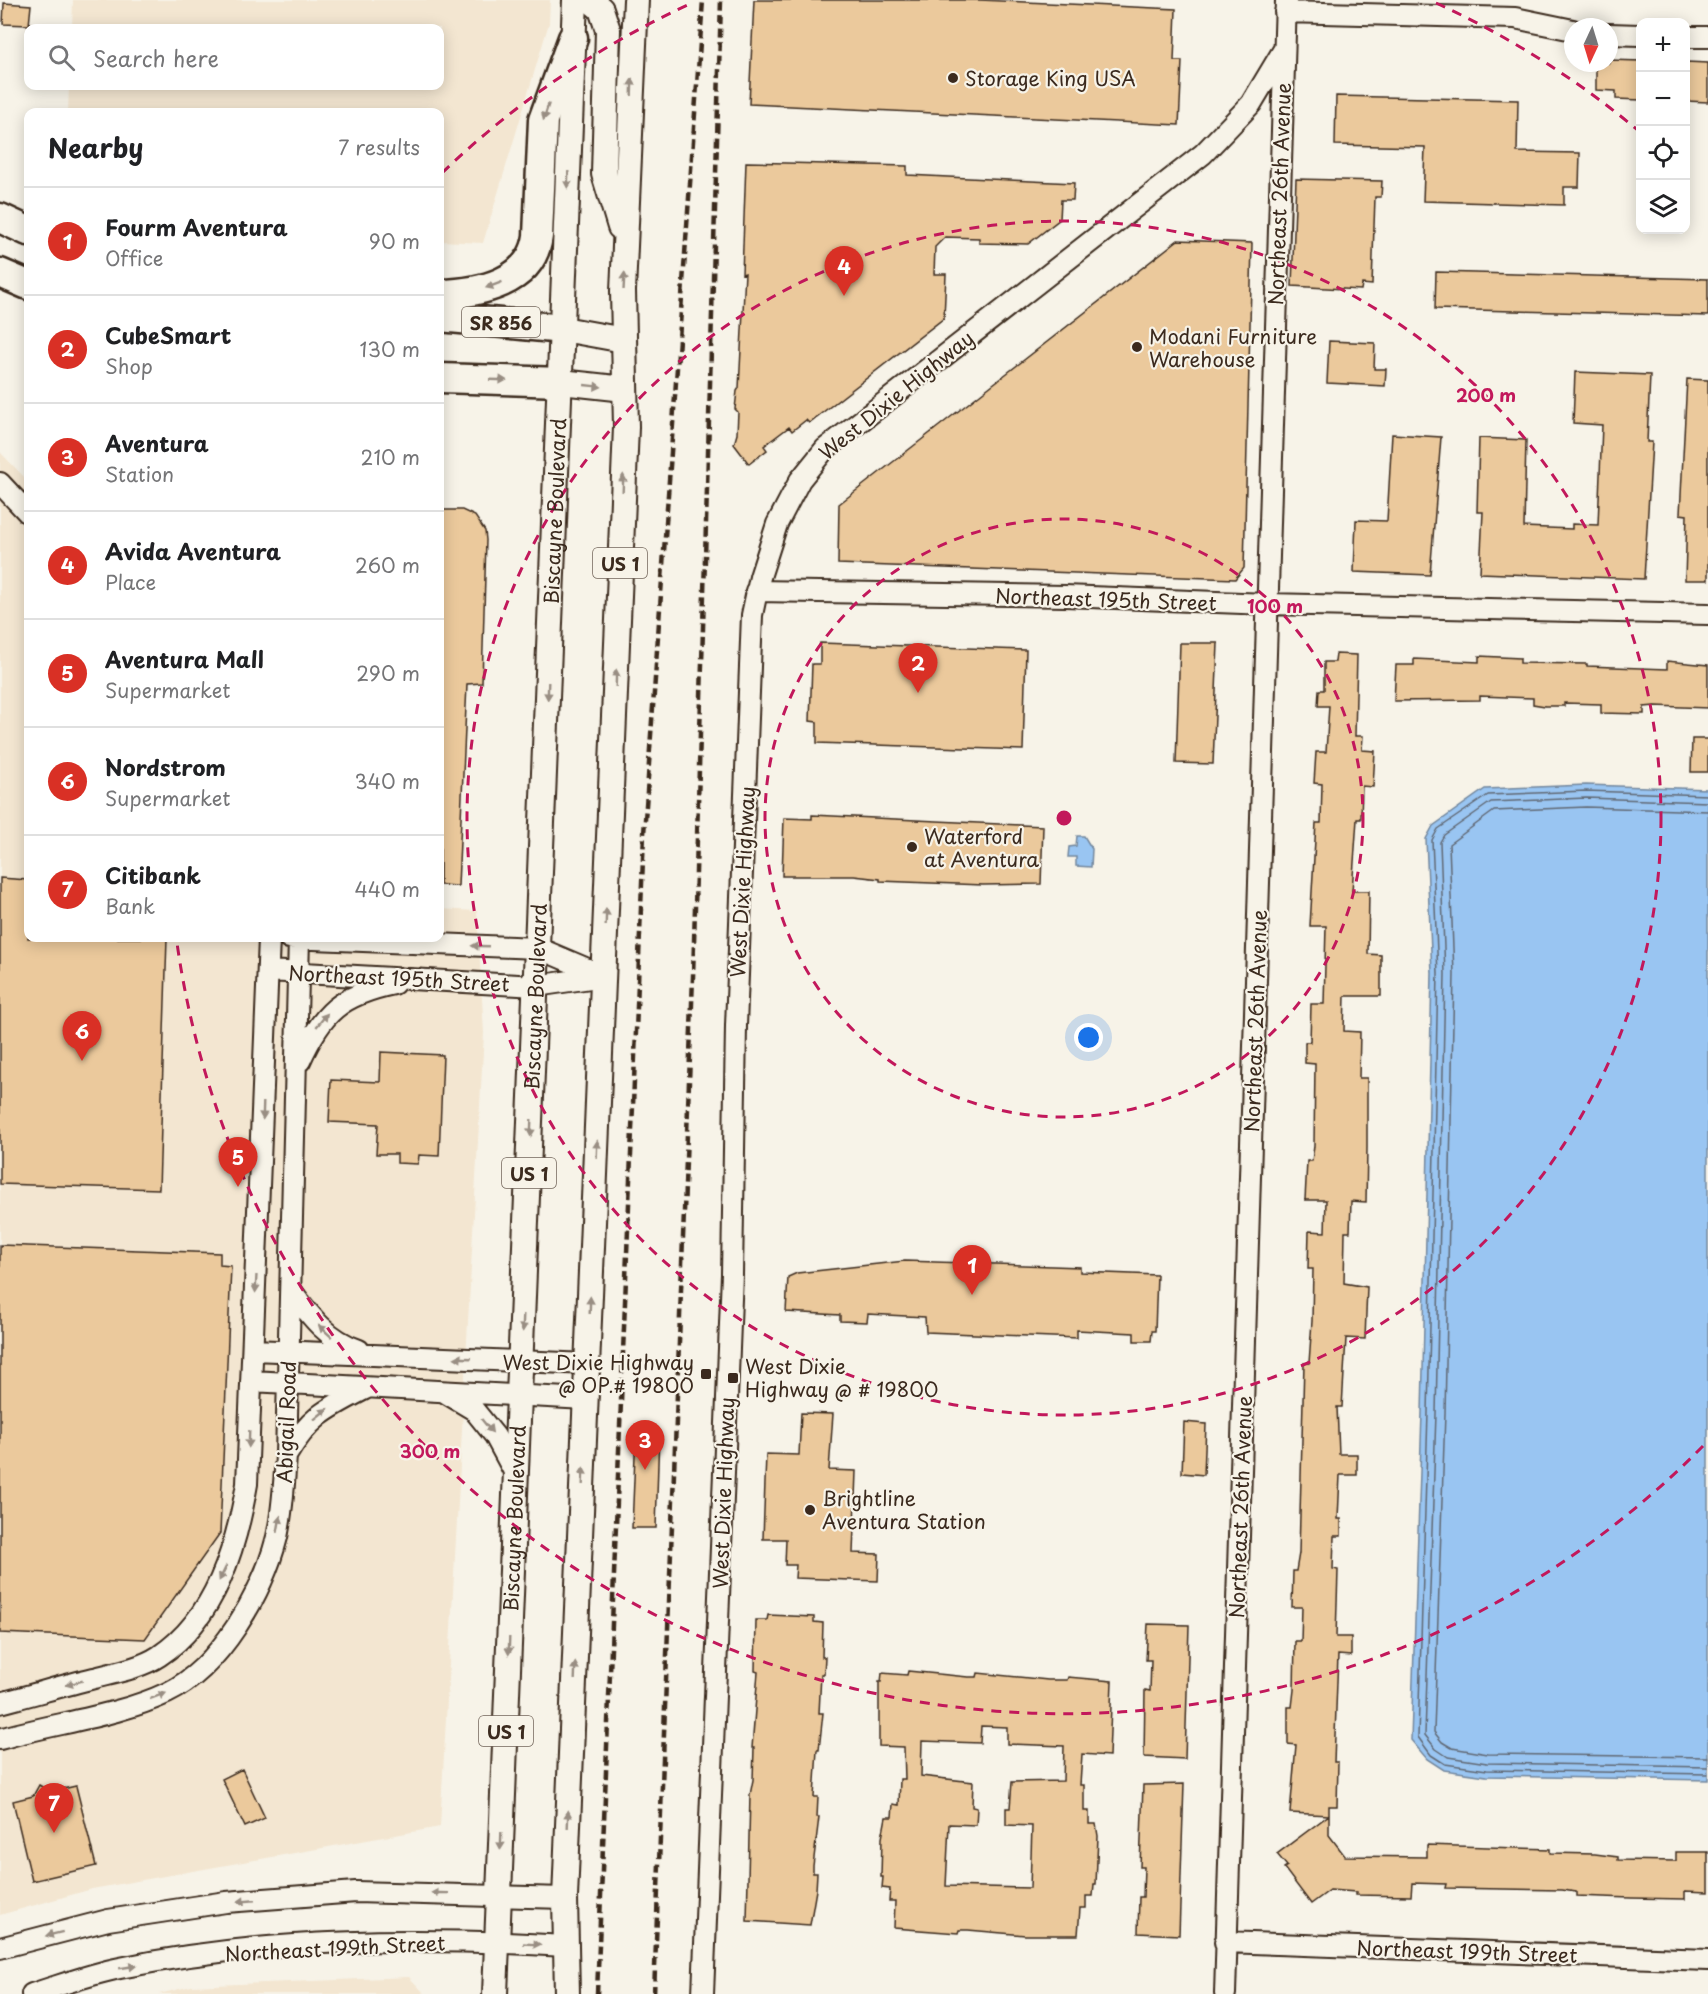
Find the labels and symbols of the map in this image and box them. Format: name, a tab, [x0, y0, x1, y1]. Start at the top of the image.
north arrow	[1564, 18, 1618, 72]
place label: Storage King USA	[965, 63, 1136, 93]
marker: Storage King USA	[946, 71, 960, 85]
one-way arrow	[628, 77, 637, 96]
street label: Northeast 26th Avenue	[1260, 82, 1298, 306]
one-way arrow	[541, 103, 550, 121]
one-way arrow	[563, 171, 573, 190]
pin: 4	[824, 246, 864, 296]
one-way arrow	[619, 272, 628, 291]
one-way arrow	[485, 281, 503, 290]
road number: SR 856	[462, 307, 540, 337]
place label: Modani Furniture Warehouse	[1149, 321, 1317, 374]
street label: West Dixie Highway	[812, 323, 980, 467]
marker: Modani Furniture Warehouse	[1130, 340, 1144, 354]
one-way arrow	[488, 375, 507, 385]
one-way arrow	[583, 381, 602, 391]
text: 200 m	[1456, 381, 1516, 408]
street label: Biscayne Boulevard	[536, 417, 573, 605]
one-way arrow	[619, 474, 628, 493]
road number: US 1	[593, 548, 647, 578]
street label: Northeast 195th Street	[995, 580, 1217, 618]
text: 100 m	[1247, 592, 1303, 619]
pin: 2	[898, 644, 938, 693]
one-way arrow	[611, 668, 620, 687]
one-way arrow	[544, 681, 553, 700]
street label: West Dixie Highway	[722, 786, 762, 978]
centre of rings	[1054, 808, 1074, 828]
place label: Waterford at Aventura	[924, 821, 1039, 874]
marker: Waterford at Aventura	[905, 840, 919, 854]
street label: Biscayne Boulevard	[516, 903, 554, 1091]
one-way arrow	[602, 908, 611, 927]
street label: Northeast 26th Avenue	[1236, 909, 1274, 1133]
one-way arrow	[470, 941, 489, 950]
street label: Northeast 195th Street	[288, 957, 510, 999]
pin: 6	[62, 1012, 101, 1061]
one-way arrow	[316, 1012, 329, 1028]
your location	[1074, 1023, 1103, 1052]
one-way arrow	[258, 1101, 267, 1120]
one-way arrow	[526, 1119, 535, 1138]
pin: 5	[218, 1138, 258, 1187]
one-way arrow	[592, 1140, 601, 1159]
road number: US 1	[502, 1158, 556, 1188]
pin: 1	[952, 1246, 992, 1295]
one-way arrow	[251, 1274, 260, 1293]
one-way arrow	[586, 1296, 595, 1315]
one-way arrow	[518, 1314, 528, 1333]
one-way arrow	[318, 1324, 333, 1338]
place label: West Dixie Highway @ OP.# 19800	[502, 1347, 694, 1400]
place label: West Dixie Highway @ # 19800	[745, 1351, 938, 1404]
one-way arrow	[454, 1354, 473, 1363]
street label: Abigail Road	[269, 1360, 303, 1484]
marker: West Dixie Highway @ OP.# 19800	[699, 1367, 713, 1381]
marker: West Dixie Highway @ # 19800	[726, 1371, 740, 1385]
street label: Northeast 26th Avenue	[1221, 1395, 1259, 1619]
street label: West Dixie Highway	[705, 1397, 741, 1589]
one-way arrow	[313, 1408, 329, 1421]
one-way arrow	[481, 1419, 493, 1434]
pin: 3	[626, 1420, 664, 1470]
street label: Biscayne Boulevard	[495, 1425, 533, 1612]
one-way arrow	[244, 1430, 253, 1449]
text: 300 m	[400, 1437, 460, 1464]
one-way arrow	[578, 1467, 587, 1486]
place label: Brightline Aventura Station	[822, 1483, 986, 1536]
marker: Brightline Aventura Station	[803, 1503, 817, 1517]
one-way arrow	[275, 1514, 284, 1533]
one-way arrow	[218, 1565, 228, 1582]
one-way arrow	[505, 1636, 514, 1655]
one-way arrow	[570, 1661, 579, 1680]
one-way arrow	[65, 1679, 83, 1689]
one-way arrow	[149, 1691, 167, 1701]
road number: US 1	[479, 1716, 533, 1746]
pin: 7	[34, 1784, 74, 1833]
one-way arrow	[564, 1809, 573, 1828]
one-way arrow	[497, 1831, 506, 1850]
one-way arrow	[431, 1888, 450, 1898]
one-way arrow	[236, 1896, 255, 1906]
street label: Northeast 199th Street	[224, 1927, 446, 1969]
one-way arrow	[45, 1930, 63, 1940]
street label: Northeast 199th Street	[1356, 1932, 1578, 1970]
one-way arrow	[523, 1939, 542, 1948]
one-way arrow	[119, 1962, 138, 1971]

